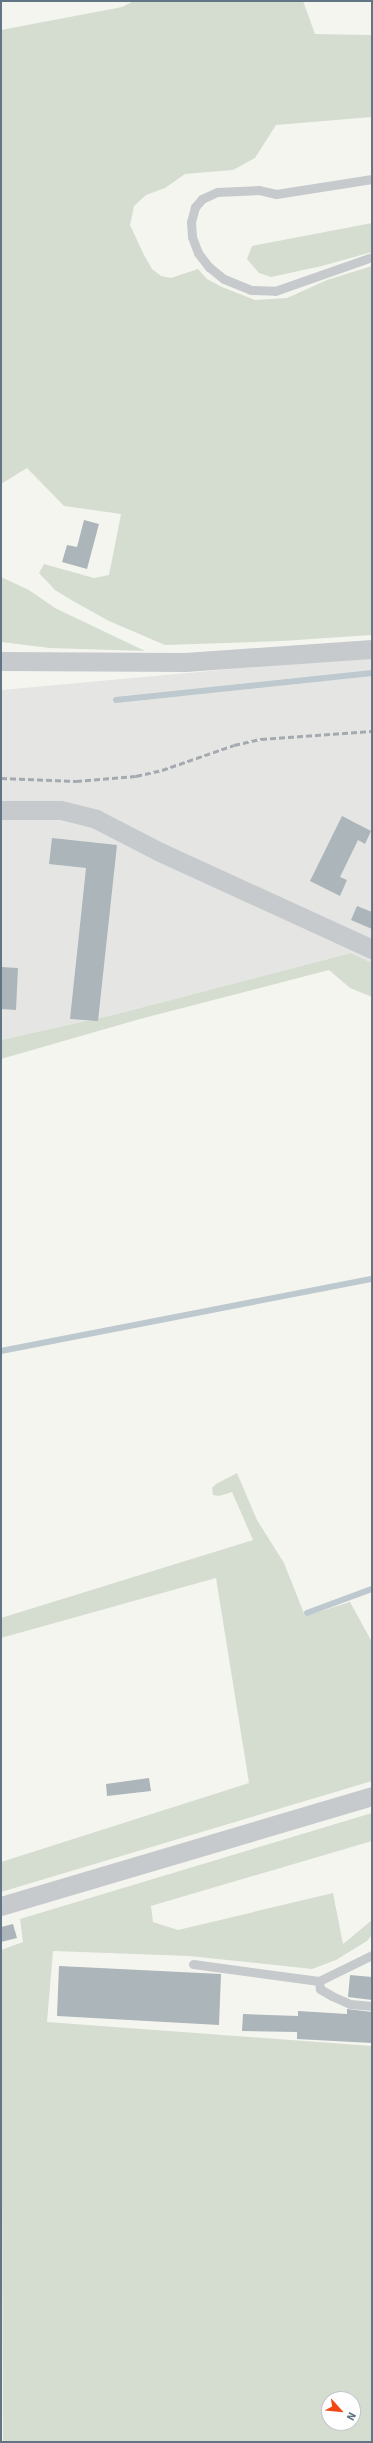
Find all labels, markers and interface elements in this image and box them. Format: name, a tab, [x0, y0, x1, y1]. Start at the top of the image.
north arrow	[321, 2391, 361, 2431]
text: N	[344, 2410, 359, 2423]

